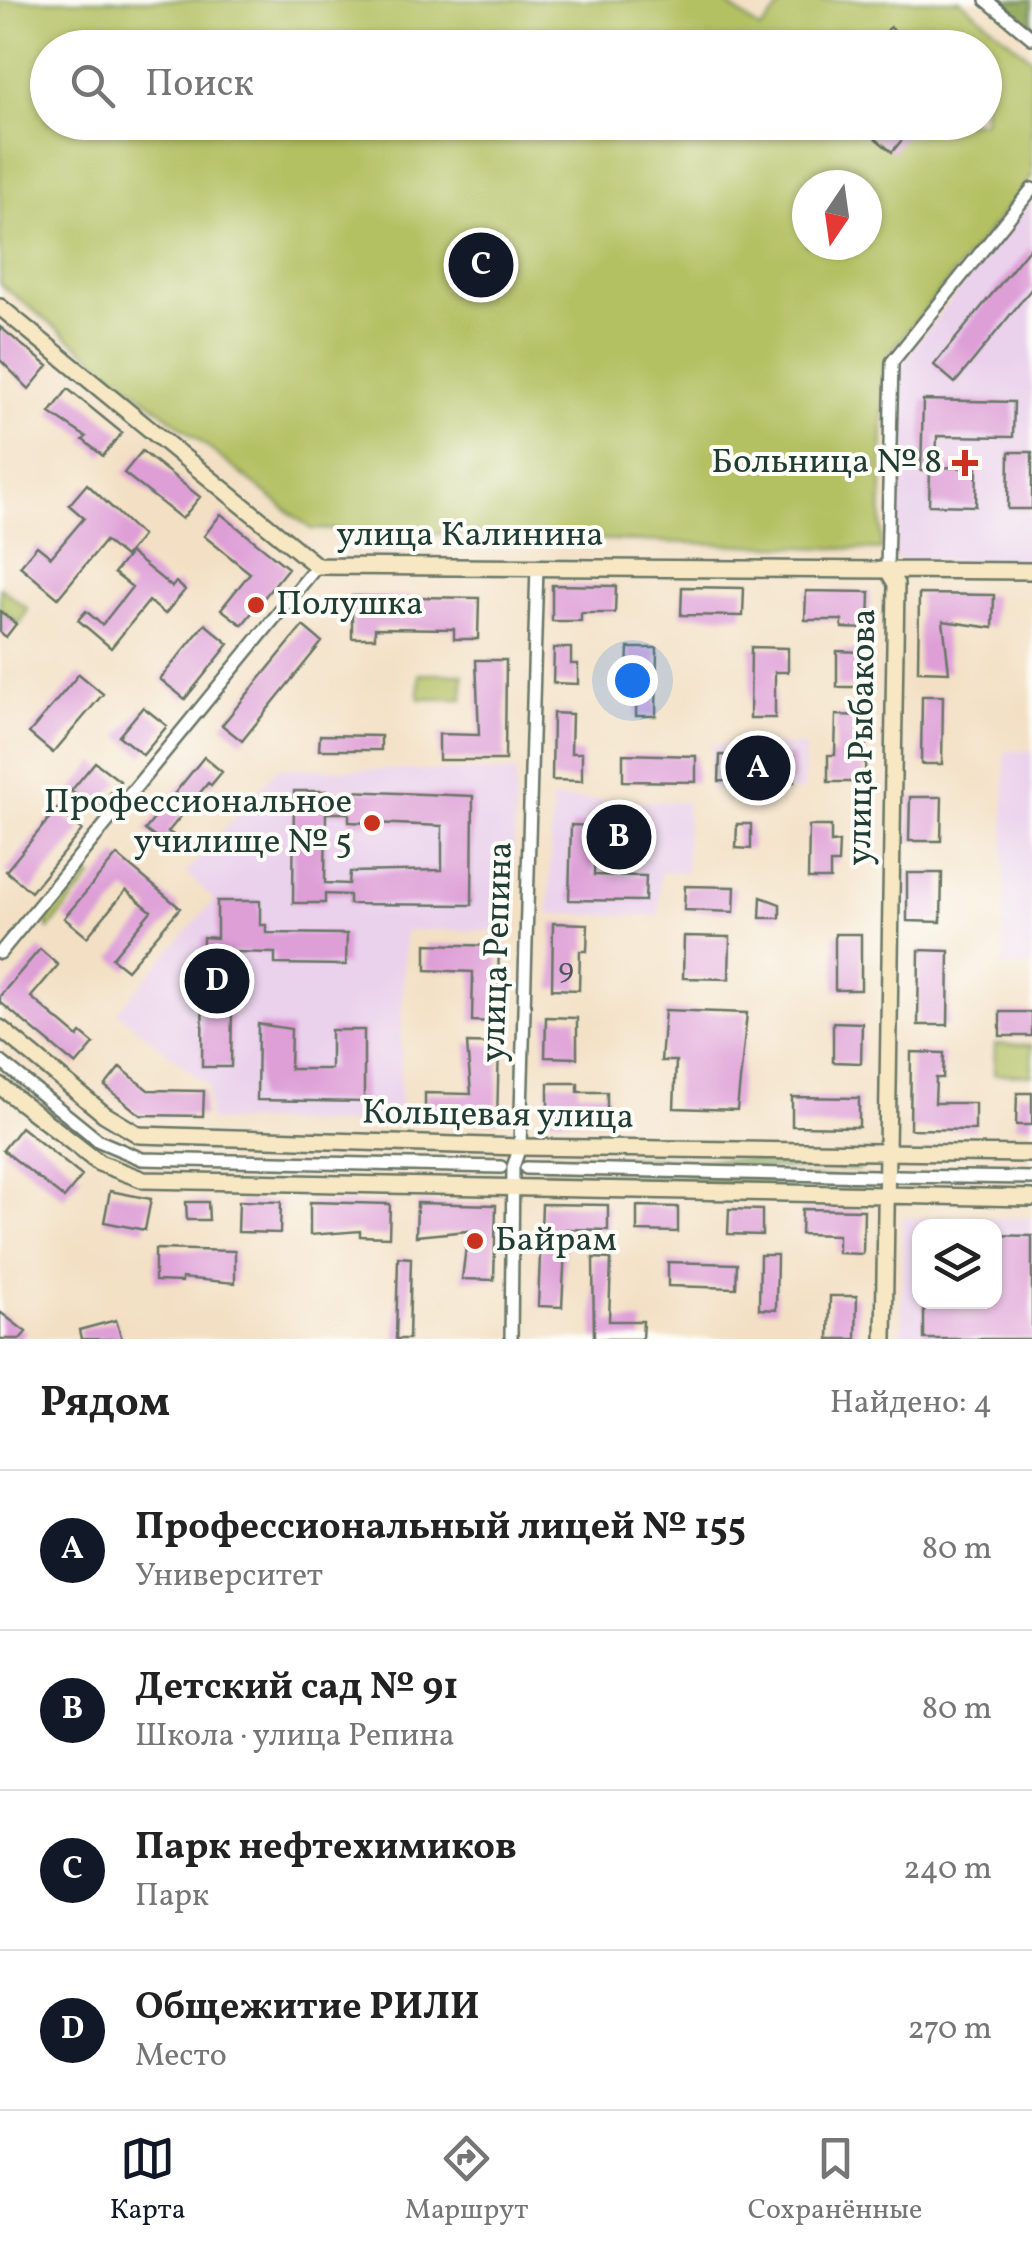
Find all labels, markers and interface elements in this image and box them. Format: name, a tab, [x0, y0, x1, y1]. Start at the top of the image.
search box	[30, 30, 1002, 140]
icon: search	[65, 58, 120, 113]
text: Поиск	[145, 59, 254, 112]
north arrow	[792, 170, 882, 260]
pin: C	[448, 228, 514, 302]
place label: Больница № 8	[711, 439, 942, 487]
marker: Больница № 8	[952, 450, 978, 476]
street label: улица Калинина	[336, 512, 604, 560]
place label: Полушка	[276, 581, 423, 629]
marker: Полушка	[245, 594, 267, 616]
street label: улица Рыбакова	[837, 608, 889, 866]
your location	[607, 655, 658, 706]
pin: A	[726, 730, 790, 806]
place label: Профессиональное училище № 5	[44, 779, 352, 867]
pin: B	[586, 800, 652, 874]
marker: Профессиональное училище № 5	[361, 812, 383, 834]
street label: улица Репина	[470, 841, 526, 1063]
pin: D	[184, 944, 250, 1018]
house number: 9	[558, 949, 574, 991]
street label: Кольцевая улица	[362, 1090, 634, 1142]
place label: Байрам	[495, 1217, 617, 1265]
map controls	[912, 1219, 1002, 1309]
button: layers	[912, 1219, 1002, 1309]
marker: Байрам	[464, 1230, 486, 1252]
text: Рядом	[40, 1375, 170, 1434]
text: Найдено: 4	[830, 1382, 992, 1426]
text: Профессиональный лицей № 155	[135, 1502, 746, 1555]
text: A	[61, 1528, 84, 1572]
text: 80 m	[922, 1528, 992, 1572]
text: Университет	[135, 1555, 323, 1599]
text: Детский сад № 91	[135, 1662, 458, 1715]
text: B	[62, 1688, 83, 1732]
text: 80 m	[922, 1688, 992, 1732]
text: Школа · улица Репина	[135, 1715, 455, 1759]
text: Парк нефтехимиков	[135, 1822, 517, 1875]
text: C	[62, 1848, 83, 1892]
text: 240 m	[903, 1848, 992, 1892]
text: Парк	[135, 1875, 209, 1919]
text: Общежитие РИЛИ	[135, 1982, 480, 2035]
text: D	[61, 2008, 84, 2052]
text: 270 m	[907, 2008, 992, 2052]
text: Место	[135, 2035, 227, 2079]
tab: Карта	[110, 2131, 186, 2230]
tab: Маршрут	[405, 2131, 528, 2230]
tab: Сохранённые	[748, 2131, 922, 2230]

